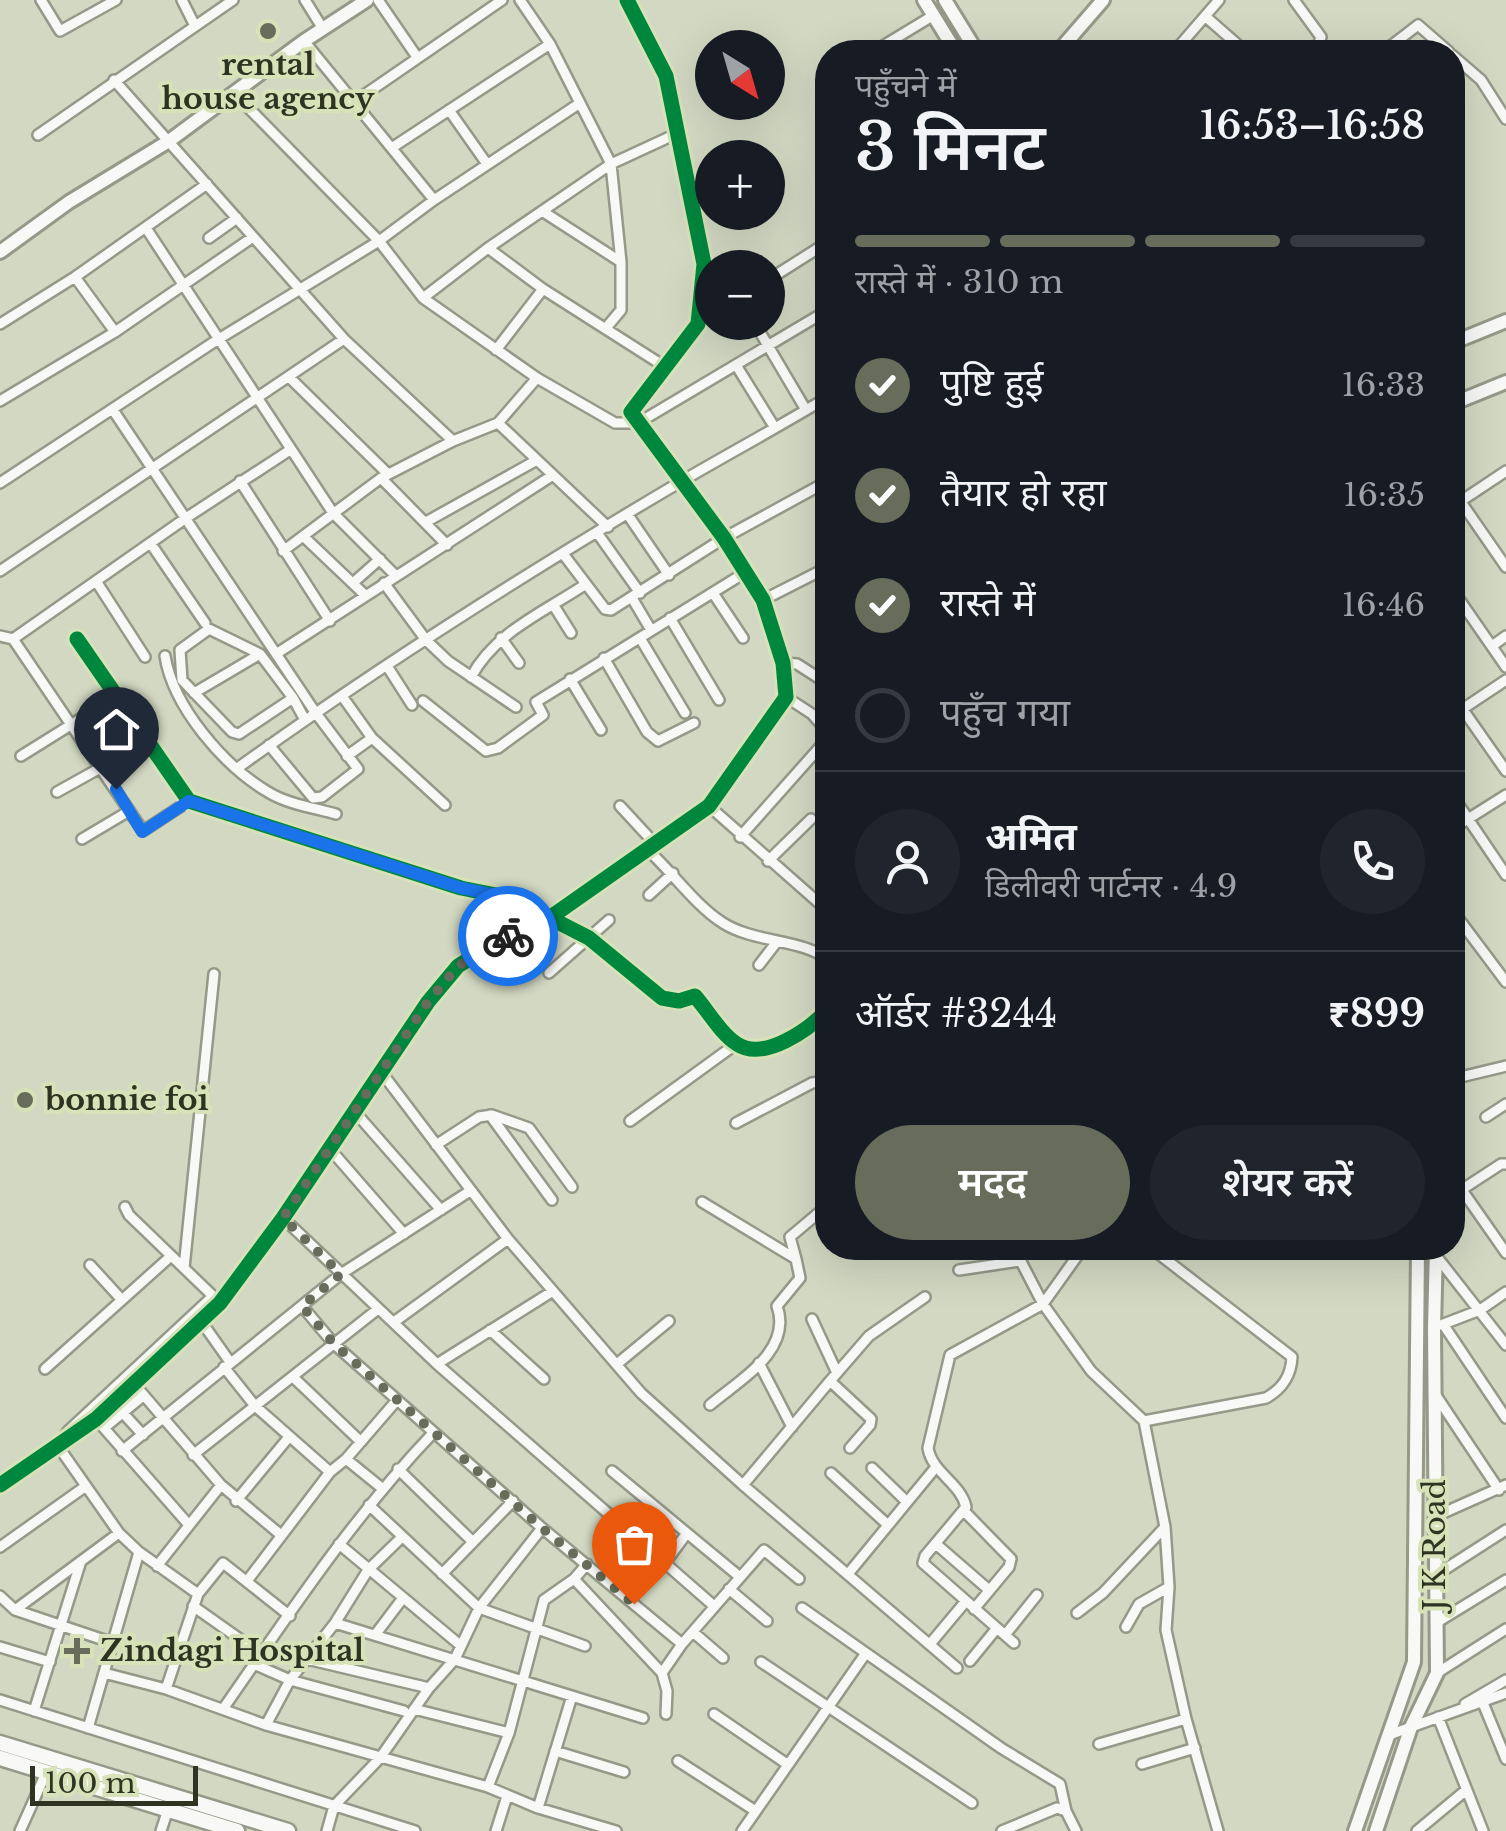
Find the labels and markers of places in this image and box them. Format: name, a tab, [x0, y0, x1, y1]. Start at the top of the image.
marker: rental house agency	[257, 20, 279, 42]
place label: rental house agency	[162, 46, 375, 117]
pin	[74, 687, 159, 790]
place label: bonnie foi	[44, 1081, 209, 1118]
marker: bonnie foi	[14, 1089, 36, 1111]
pin	[592, 1502, 677, 1605]
place label: Zindagi Hospital	[100, 1632, 365, 1669]
marker: Zindagi Hospital	[64, 1638, 90, 1664]

